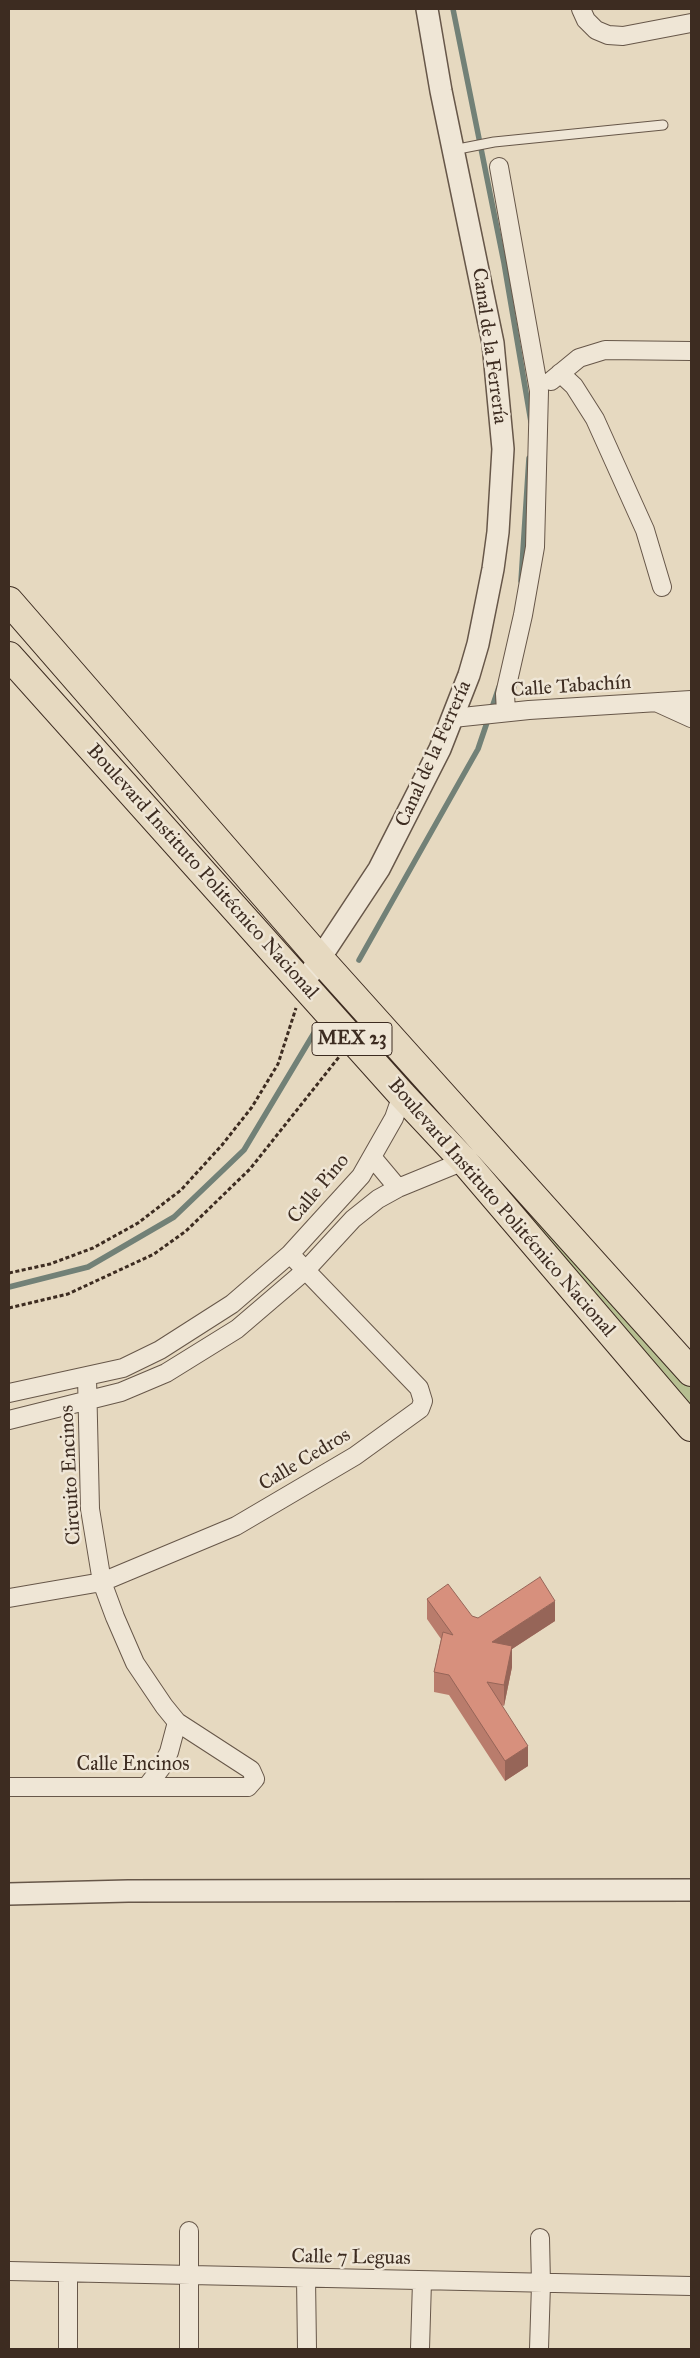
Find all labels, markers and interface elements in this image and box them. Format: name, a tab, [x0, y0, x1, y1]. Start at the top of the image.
street label: Canal de la Ferrería	[466, 266, 512, 426]
street label: Calle Tabachín	[510, 671, 632, 703]
street label: Canal de la Ferrería	[391, 677, 477, 831]
street label: Boulevard Instituto Politécnico Nacional	[81, 740, 323, 1004]
road number: MEX 23	[312, 1022, 392, 1056]
street label: Boulevard Instituto Politécnico Nacional	[382, 1074, 620, 1342]
street label: Calle Pino	[283, 1149, 355, 1229]
street label: Circuito Encinos	[55, 1404, 87, 1546]
street label: Calle Cedros	[255, 1423, 355, 1497]
street label: Calle Encinos	[77, 1753, 189, 1777]
street label: Calle 7 Leguas	[291, 2245, 411, 2271]

